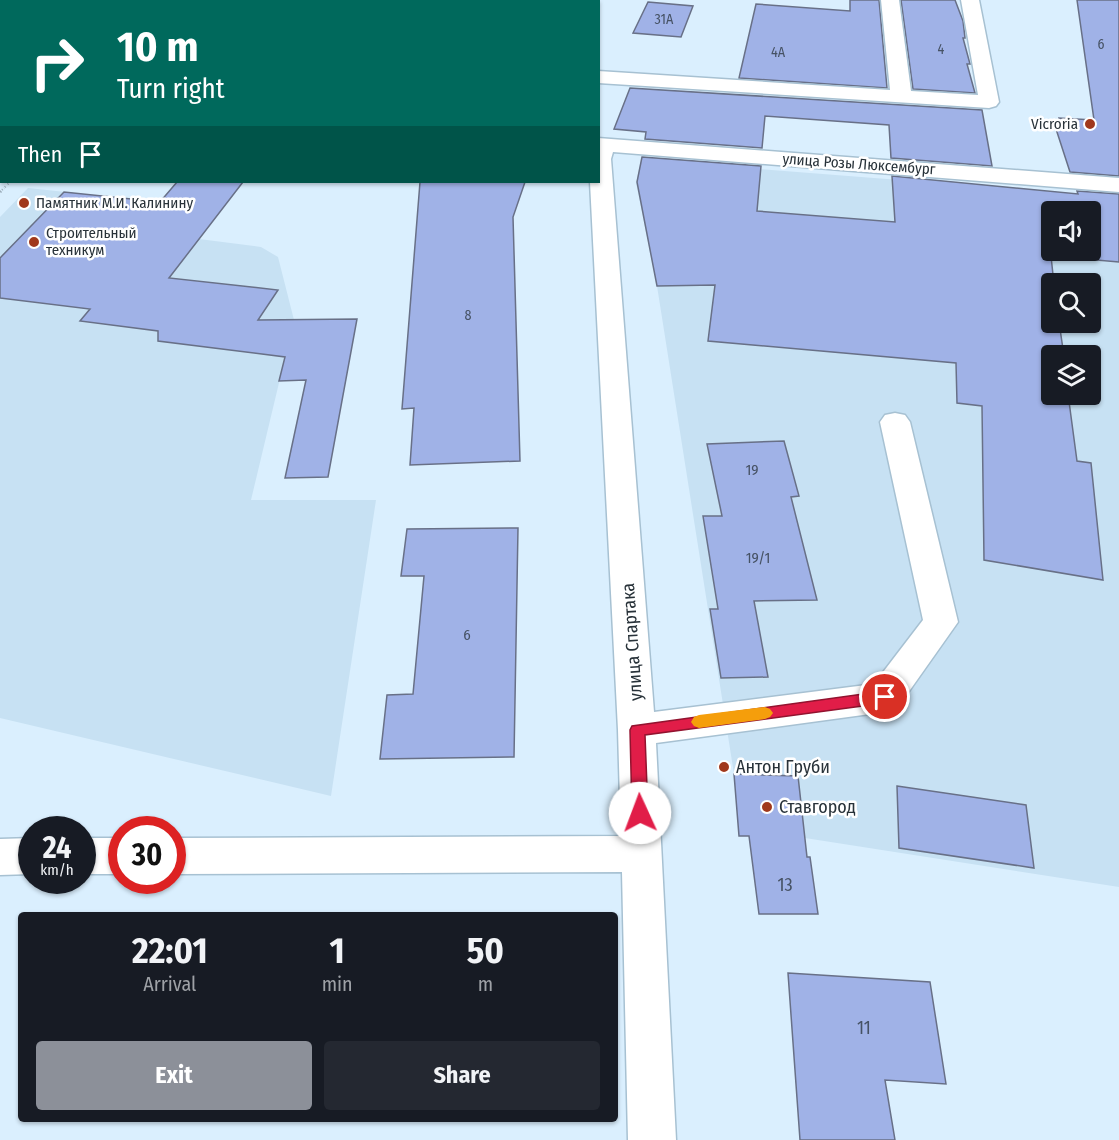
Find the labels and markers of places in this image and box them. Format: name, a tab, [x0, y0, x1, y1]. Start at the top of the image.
place label: Vicroria	[1031, 115, 1078, 133]
marker: Vicroria	[1083, 117, 1097, 131]
place label: Памятник М.И. Калинину	[36, 194, 193, 212]
marker: Памятник М.И. Калинину	[17, 196, 31, 210]
place label: Строительный техникум	[46, 224, 137, 259]
marker: Строительный техникум	[27, 235, 41, 249]
pin	[859, 671, 910, 722]
place label: Антон Груби	[736, 756, 830, 778]
marker: Антон Груби	[717, 760, 731, 774]
place label: Ставгород	[779, 796, 856, 818]
marker: Ставгород	[760, 800, 774, 814]

